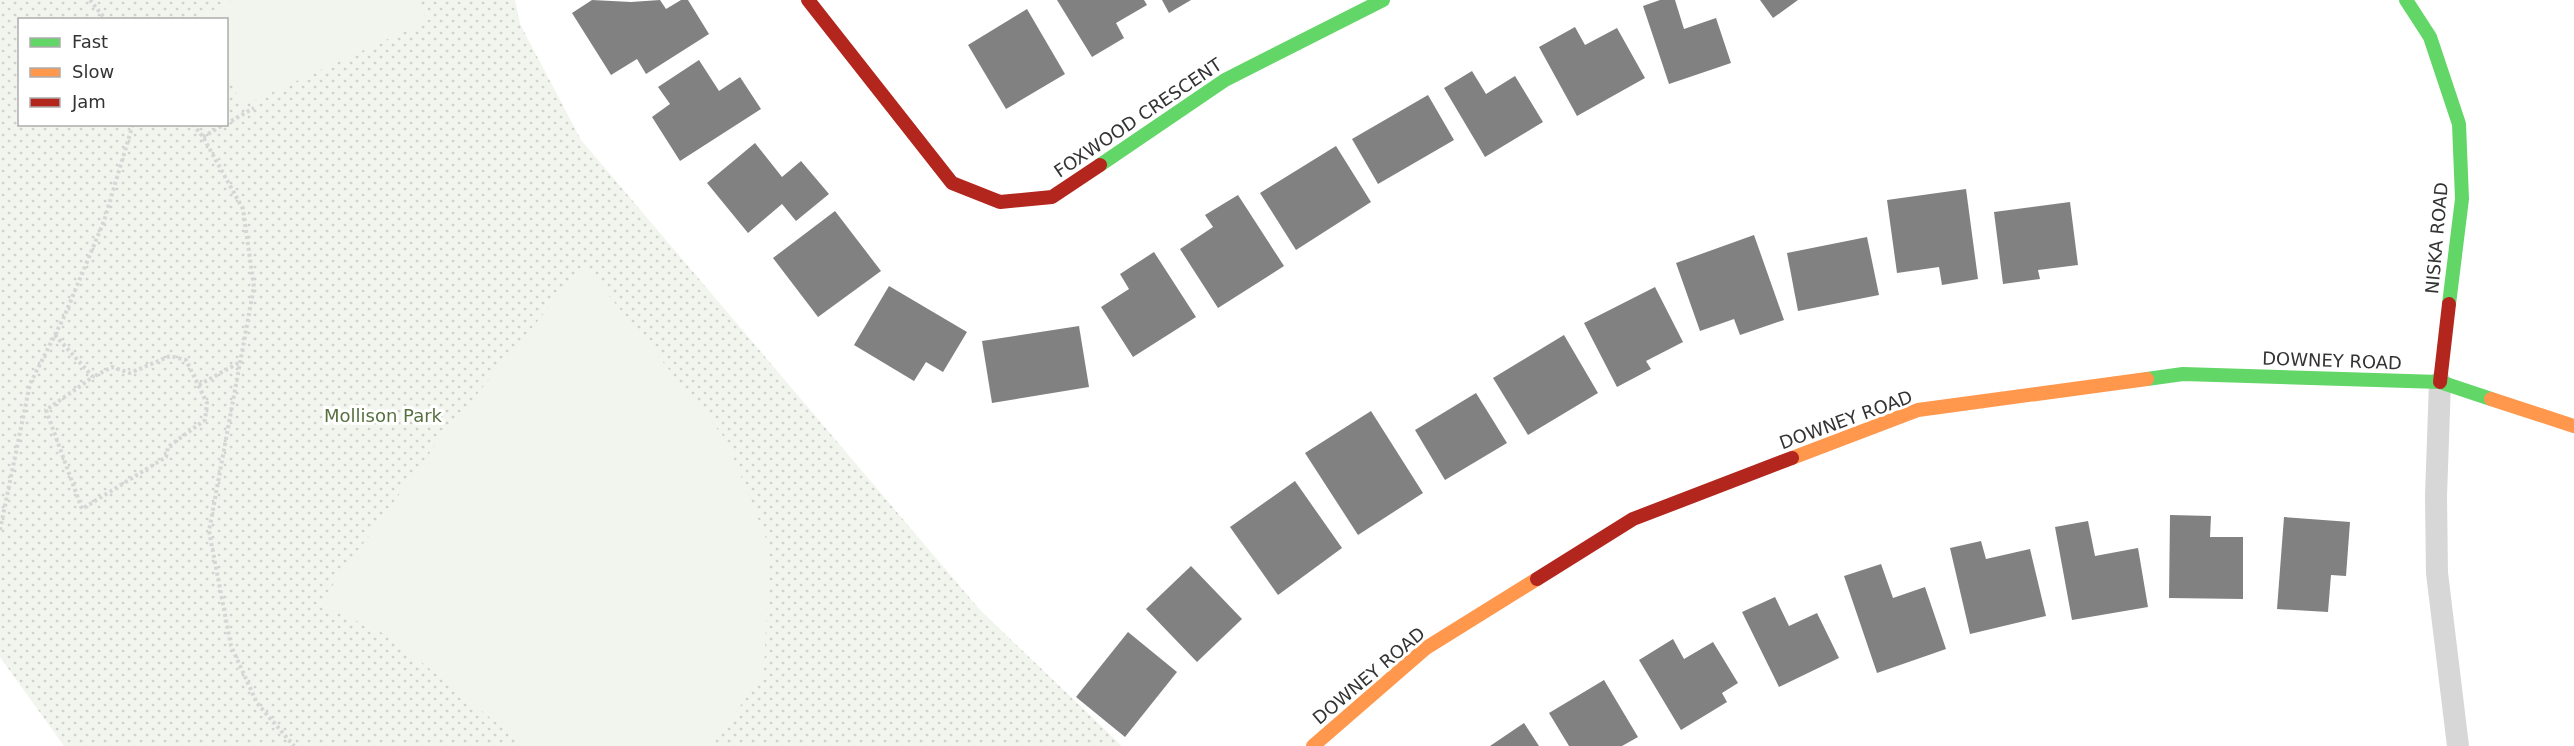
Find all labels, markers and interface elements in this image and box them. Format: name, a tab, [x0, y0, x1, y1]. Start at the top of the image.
legend	[18, 18, 228, 126]
text: Fast	[72, 31, 108, 52]
street label: FOXWOOD CRESCENT	[1050, 53, 1226, 182]
text: Slow	[72, 61, 114, 82]
text: Jam	[71, 91, 106, 112]
street label: NISKA ROAD	[2421, 181, 2452, 295]
street label: DOWNEY ROAD	[2262, 348, 2402, 373]
street label: DOWNEY ROAD	[1776, 386, 1915, 453]
park label: Mollison Park	[324, 405, 443, 426]
street label: DOWNEY ROAD	[1308, 623, 1429, 729]

